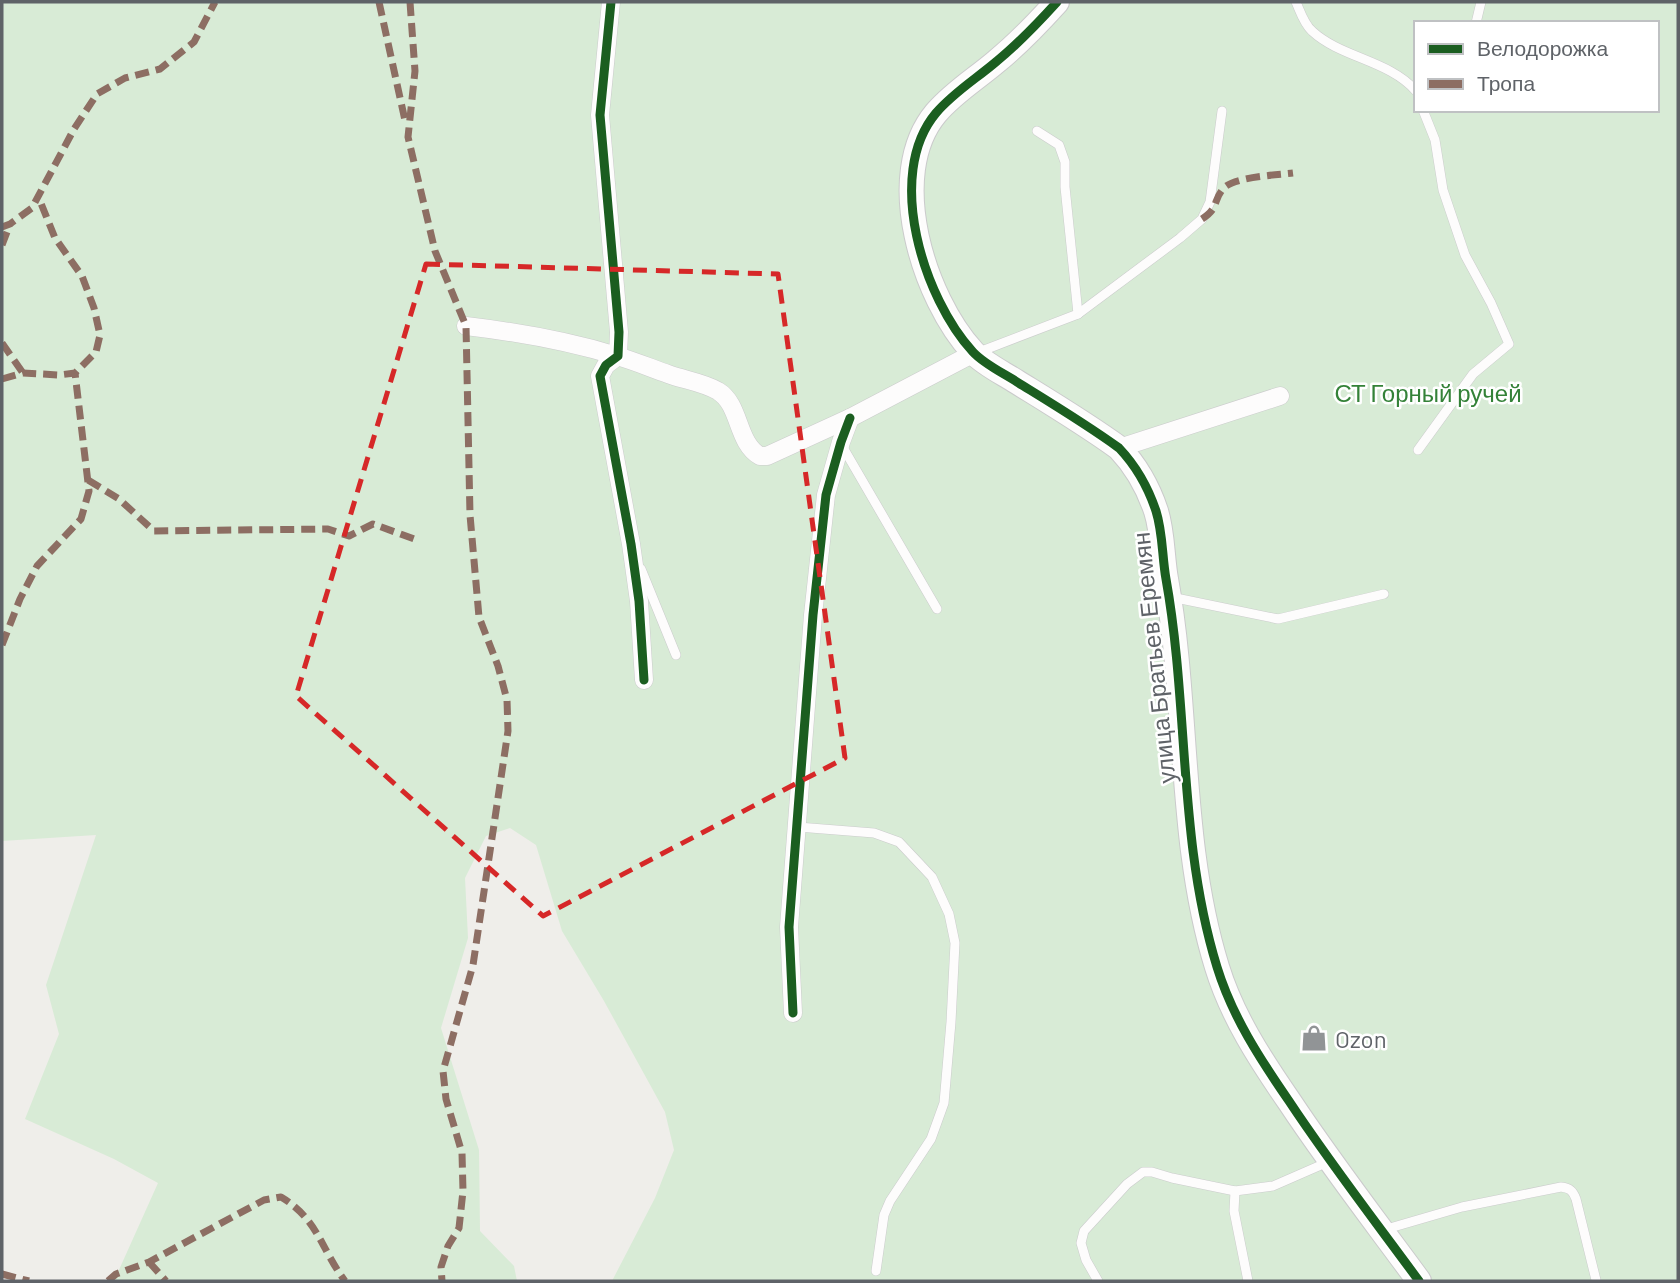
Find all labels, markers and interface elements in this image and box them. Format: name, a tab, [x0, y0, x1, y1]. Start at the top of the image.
legend	[1414, 21, 1659, 112]
text: Велодорожка	[1477, 35, 1608, 60]
text: Тропа	[1477, 70, 1535, 95]
park label: СТ Горный ручей	[1334, 378, 1522, 407]
street label: улица Братьев Еремян	[1125, 531, 1181, 785]
shop icon: Ozon	[1299, 1023, 1329, 1053]
place label: Ozon	[1335, 1024, 1387, 1053]

